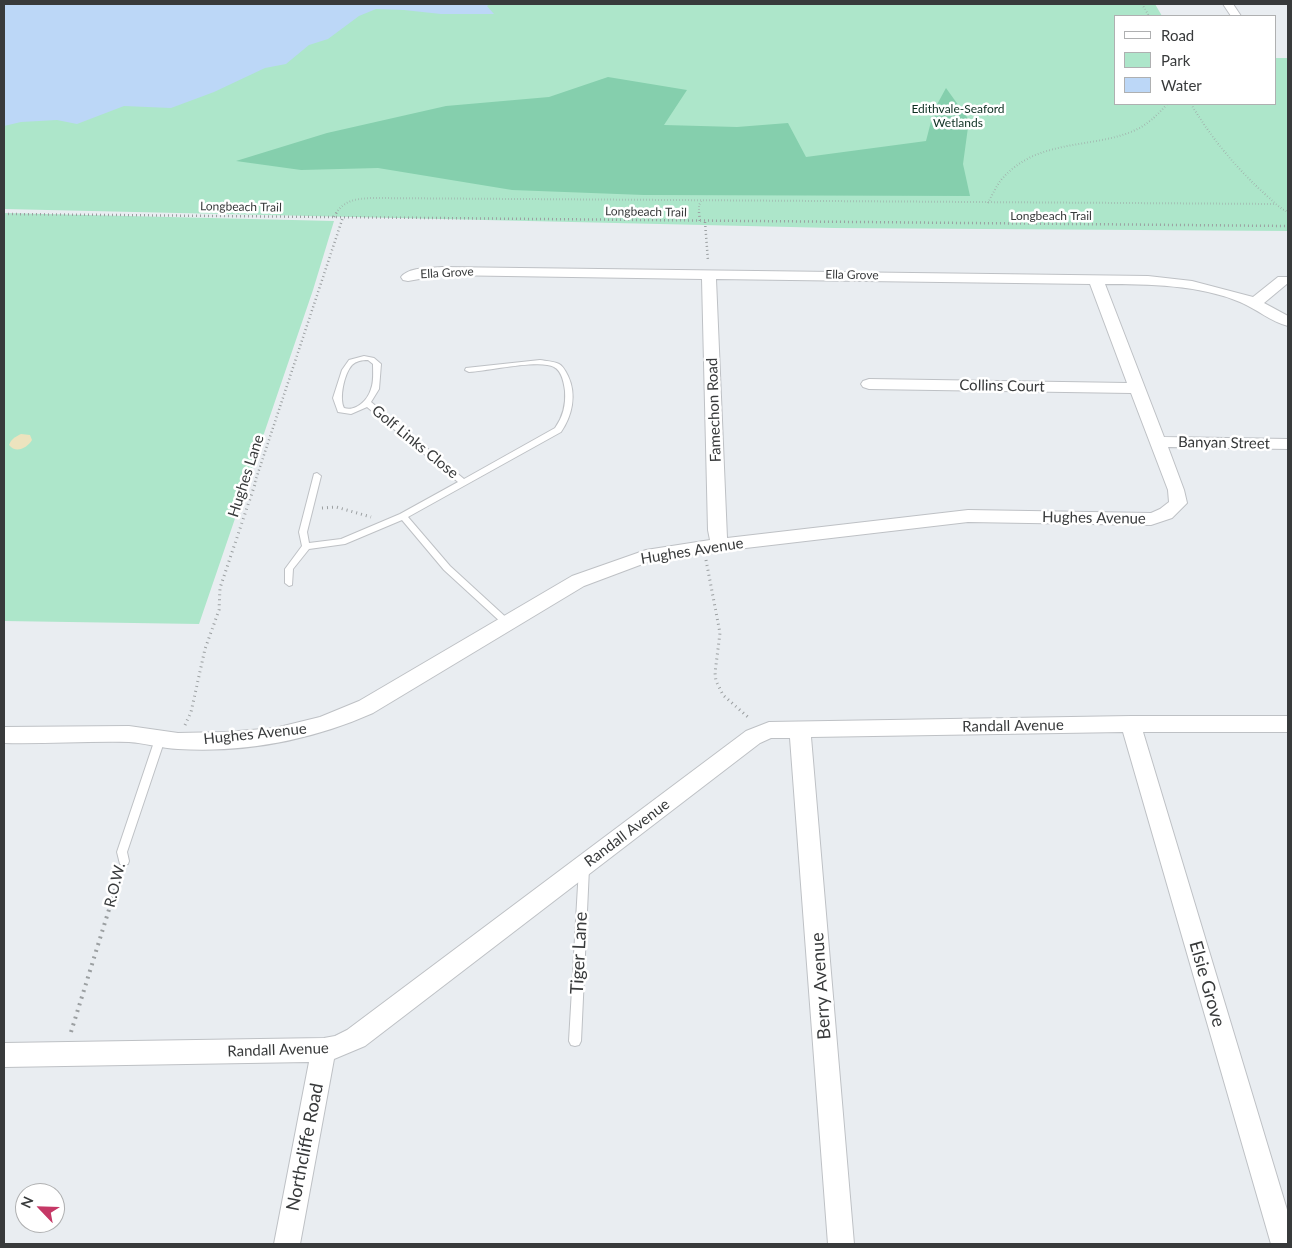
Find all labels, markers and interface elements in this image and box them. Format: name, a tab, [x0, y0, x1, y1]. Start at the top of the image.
legend	[1114, 15, 1277, 105]
text: Road	[1161, 26, 1194, 44]
text: Park	[1161, 51, 1190, 69]
text: Water	[1161, 76, 1202, 94]
park label: Edithvale-Seaford Wetlands	[911, 102, 1005, 130]
street label: Longbeach Trail	[200, 199, 282, 215]
street label: Longbeach Trail	[605, 204, 687, 220]
street label: Longbeach Trail	[1010, 209, 1092, 223]
street label: Ella Grove	[420, 264, 474, 282]
street label: Ella Grove	[825, 267, 879, 283]
street label: Famechon Road	[703, 357, 725, 463]
street label: Collins Court	[959, 376, 1045, 396]
street label: Golf Links Close	[368, 402, 462, 482]
street label: Hughes Lane	[224, 433, 268, 519]
street label: Banyan Street	[1178, 433, 1270, 453]
street label: Hughes Avenue	[1042, 508, 1146, 528]
street label: Hughes Avenue	[639, 534, 745, 568]
street label: Randall Avenue	[962, 716, 1064, 736]
street label: Hughes Avenue	[202, 720, 308, 748]
street label: Randall Avenue	[581, 795, 673, 871]
street label: R.O.W.	[101, 861, 129, 909]
street label: Tiger Lane	[566, 911, 592, 995]
street label: Berry Avenue	[806, 932, 836, 1040]
street label: Elsie Grove	[1184, 939, 1230, 1029]
street label: Randall Avenue	[227, 1039, 329, 1061]
street label: Northcliffe Road	[282, 1081, 328, 1213]
north arrow	[15, 1183, 65, 1233]
text: N	[17, 1194, 37, 1210]

